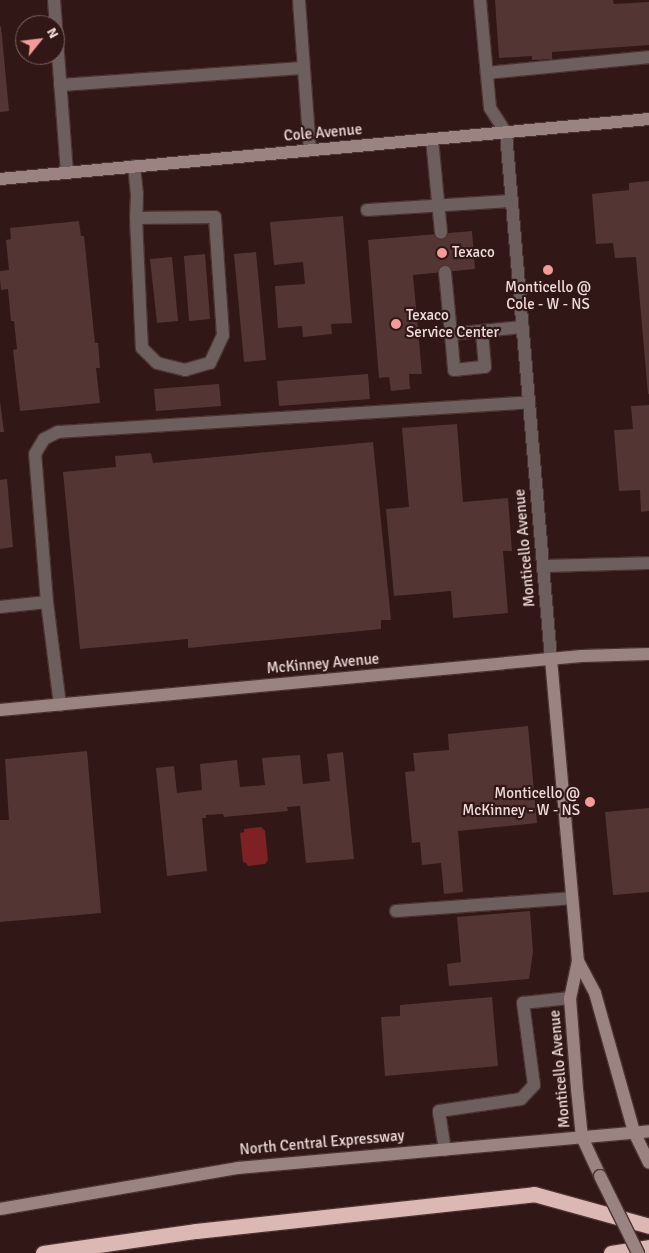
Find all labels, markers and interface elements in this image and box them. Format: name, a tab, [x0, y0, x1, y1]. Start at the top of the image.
north arrow	[15, 15, 65, 65]
text: N	[43, 25, 62, 41]
street label: Cole Avenue	[283, 121, 363, 145]
place label: Texaco	[452, 244, 495, 262]
marker: Texaco	[436, 247, 448, 259]
marker: Monticello @ Cole - W - NS	[542, 264, 554, 276]
place label: Monticello @ Cole - W - NS	[505, 278, 591, 313]
place label: Texaco Service Center	[406, 306, 499, 341]
marker: Texaco Service Center	[390, 318, 402, 330]
street label: Monticello Avenue	[511, 488, 539, 608]
street label: McKinney Avenue	[266, 650, 380, 678]
place label: Monticello @ McKinney - W - NS	[462, 784, 580, 819]
marker: Monticello @ McKinney - W - NS	[584, 796, 596, 808]
street label: Monticello Avenue	[546, 1009, 574, 1129]
street label: North Central Expressway	[239, 1127, 405, 1159]

